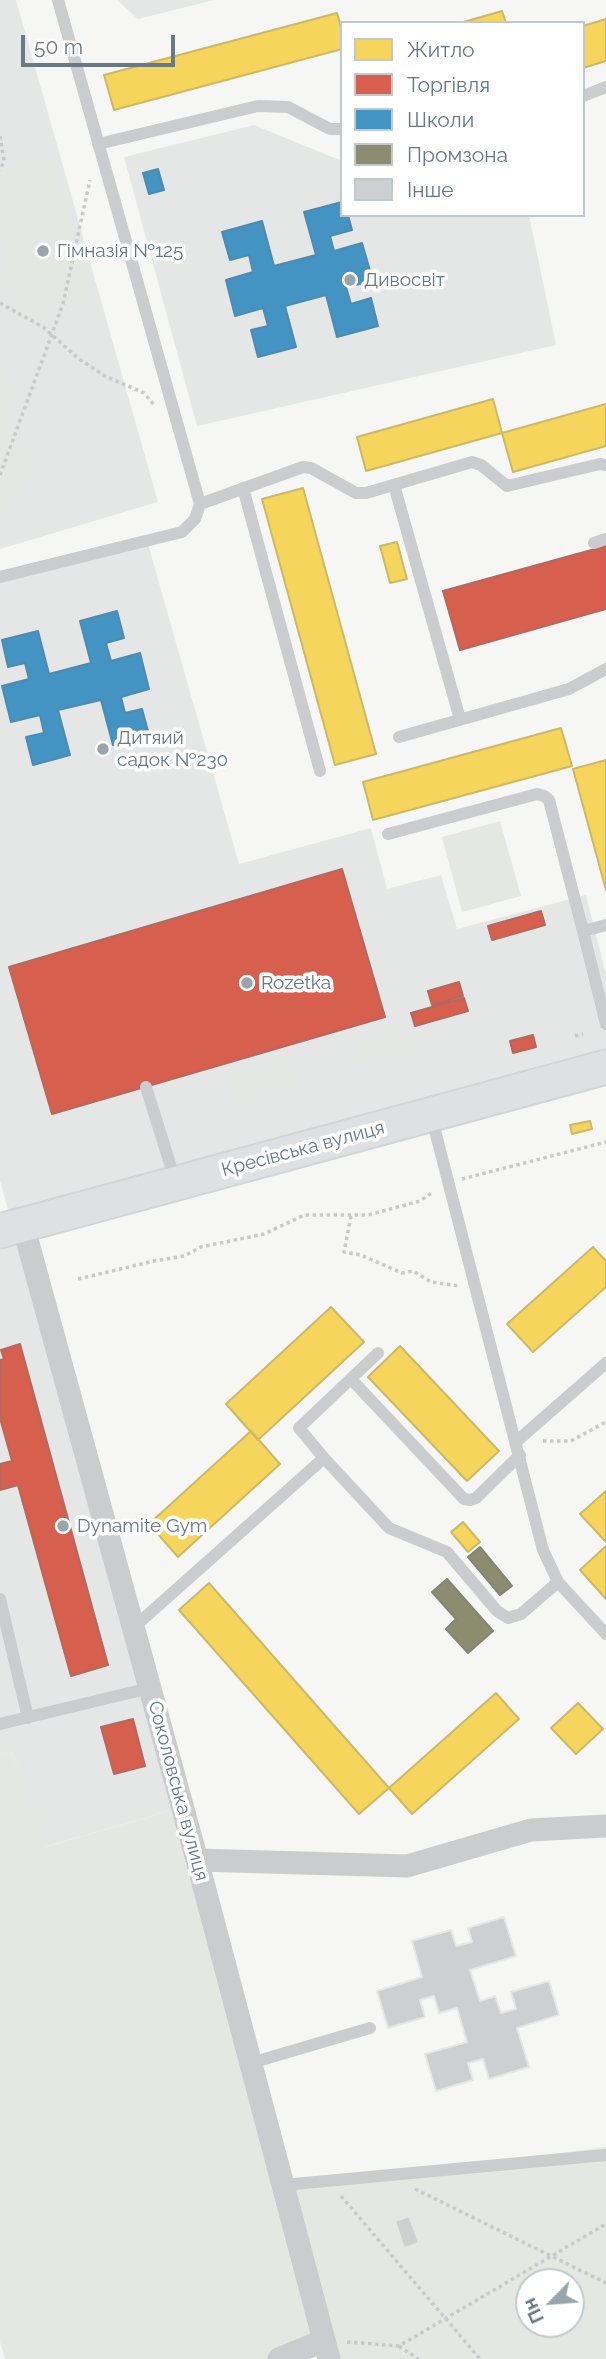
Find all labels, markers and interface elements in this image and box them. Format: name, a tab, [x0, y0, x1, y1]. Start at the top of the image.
scale bar	[24, 21, 178, 65]
legend	[340, 21, 585, 217]
text: 50 m	[34, 34, 83, 59]
text: Житло	[407, 37, 475, 62]
text: Торгівля	[407, 72, 490, 97]
text: Школи	[407, 107, 474, 132]
text: Промзона	[407, 142, 508, 167]
text: Інше	[407, 177, 454, 202]
place label: Гімназія №125	[57, 240, 183, 262]
marker: Гімназія №125	[35, 243, 51, 259]
place label: Дивосвіт	[364, 269, 445, 291]
marker: Дивосвіт	[342, 272, 358, 288]
place label: Дитяий садок №230	[117, 727, 228, 771]
marker: Дитяий садок №230	[95, 741, 111, 757]
place label: Rozetka	[261, 972, 331, 994]
marker: Rozetka	[239, 975, 255, 991]
street label: Кресівська вулиця	[219, 1116, 387, 1182]
place label: Dynamite Gym	[77, 1515, 207, 1537]
marker: Dynamite Gym	[55, 1518, 71, 1534]
street label: Соколовська вулиця	[143, 1698, 213, 1884]
north arrow	[515, 2268, 585, 2338]
text: Пн	[517, 2295, 548, 2327]

